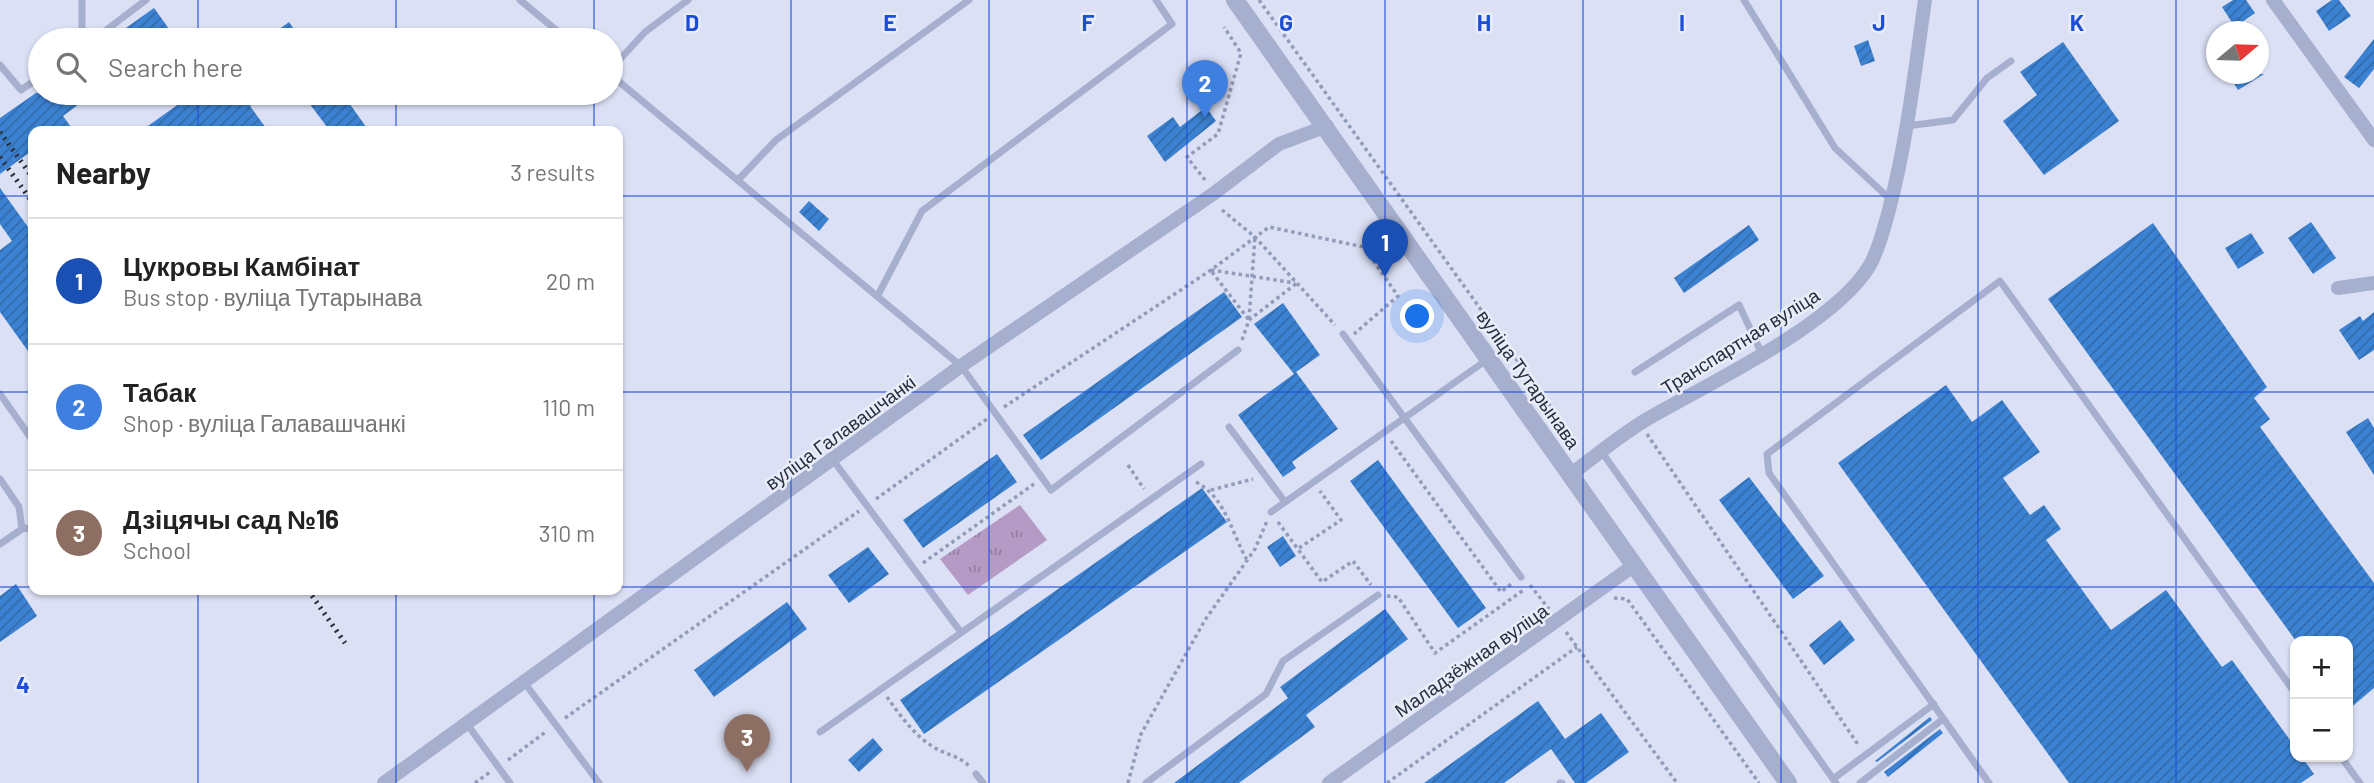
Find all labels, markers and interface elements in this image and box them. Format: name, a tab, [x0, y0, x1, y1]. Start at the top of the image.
text: D	[685, 8, 699, 36]
text: E	[883, 8, 897, 36]
text: F	[1082, 8, 1095, 36]
text: G	[1279, 8, 1293, 36]
text: H	[1477, 8, 1491, 36]
text: I	[1679, 8, 1685, 36]
text: J	[1872, 8, 1886, 36]
text: K	[2070, 8, 2084, 36]
north arrow	[2206, 21, 2269, 84]
search box	[28, 28, 623, 105]
icon: search	[52, 48, 90, 86]
text: Search here	[108, 51, 243, 82]
pin: 2	[1182, 60, 1228, 118]
text: Nearby	[56, 154, 151, 190]
text: 3 results	[510, 158, 595, 186]
pin: 1	[1362, 219, 1408, 277]
text: Цукровы Камбінат	[123, 250, 360, 281]
text: 1	[75, 267, 83, 295]
text: 20 m	[546, 267, 595, 295]
text: Bus stop · вуліца Тутарынава	[123, 283, 422, 311]
street label: Транспартная вуліца	[1657, 283, 1824, 399]
your location	[1400, 299, 1434, 333]
street label: вуліца Тутарынава	[1473, 305, 1586, 453]
street label: вуліца Галавашчанкі	[760, 370, 920, 494]
text: Табак	[123, 376, 196, 407]
text: 2	[73, 393, 85, 421]
text: 110 m	[542, 393, 595, 421]
text: Shop · вуліца Галавашчанкі	[123, 409, 406, 437]
text: Дзіцячы сад №16	[123, 503, 339, 534]
text: 3	[73, 519, 85, 547]
text: 310 m	[539, 519, 595, 547]
text: School	[123, 536, 191, 564]
street label: Маладзёжная вуліца	[1390, 598, 1552, 722]
map controls	[2290, 636, 2353, 762]
button: +	[2290, 636, 2353, 699]
text: 4	[16, 670, 30, 698]
button: −	[2290, 699, 2353, 762]
pin: 3	[724, 714, 770, 772]

